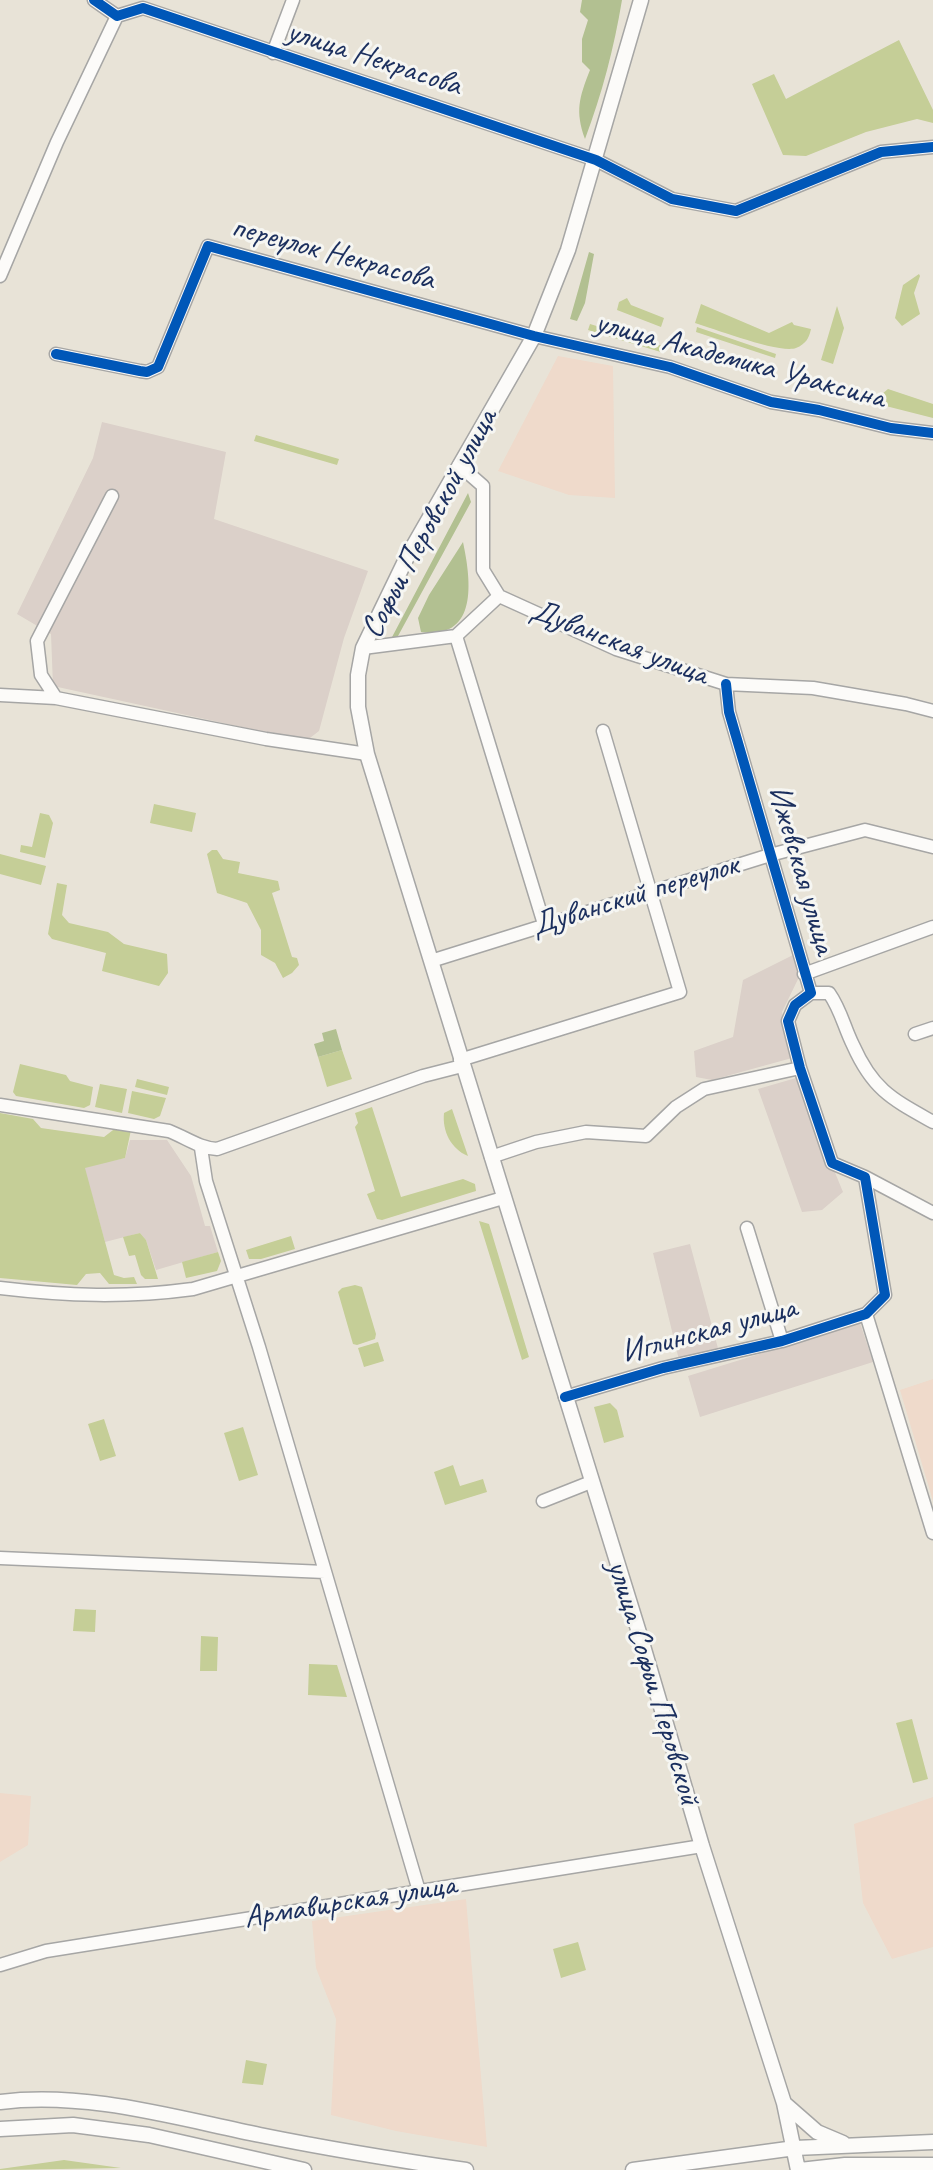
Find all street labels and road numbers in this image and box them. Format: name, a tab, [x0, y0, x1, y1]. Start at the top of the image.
street label: улица Некрасова	[282, 13, 466, 105]
street label: переулок Некрасова	[227, 208, 439, 300]
street label: улица Академика Ураксина	[591, 304, 889, 418]
street label: Софьи Перовской улица	[353, 403, 507, 645]
street label: Дуванская улица	[525, 592, 713, 694]
street label: Ижевская улица	[759, 781, 843, 959]
street label: Дуванский переулок	[527, 846, 743, 946]
street label: Иглинская улица	[617, 1289, 801, 1373]
street label: улица Софьи Перовской	[598, 1556, 708, 1810]
street label: Армавирская улица	[241, 1866, 459, 1938]

